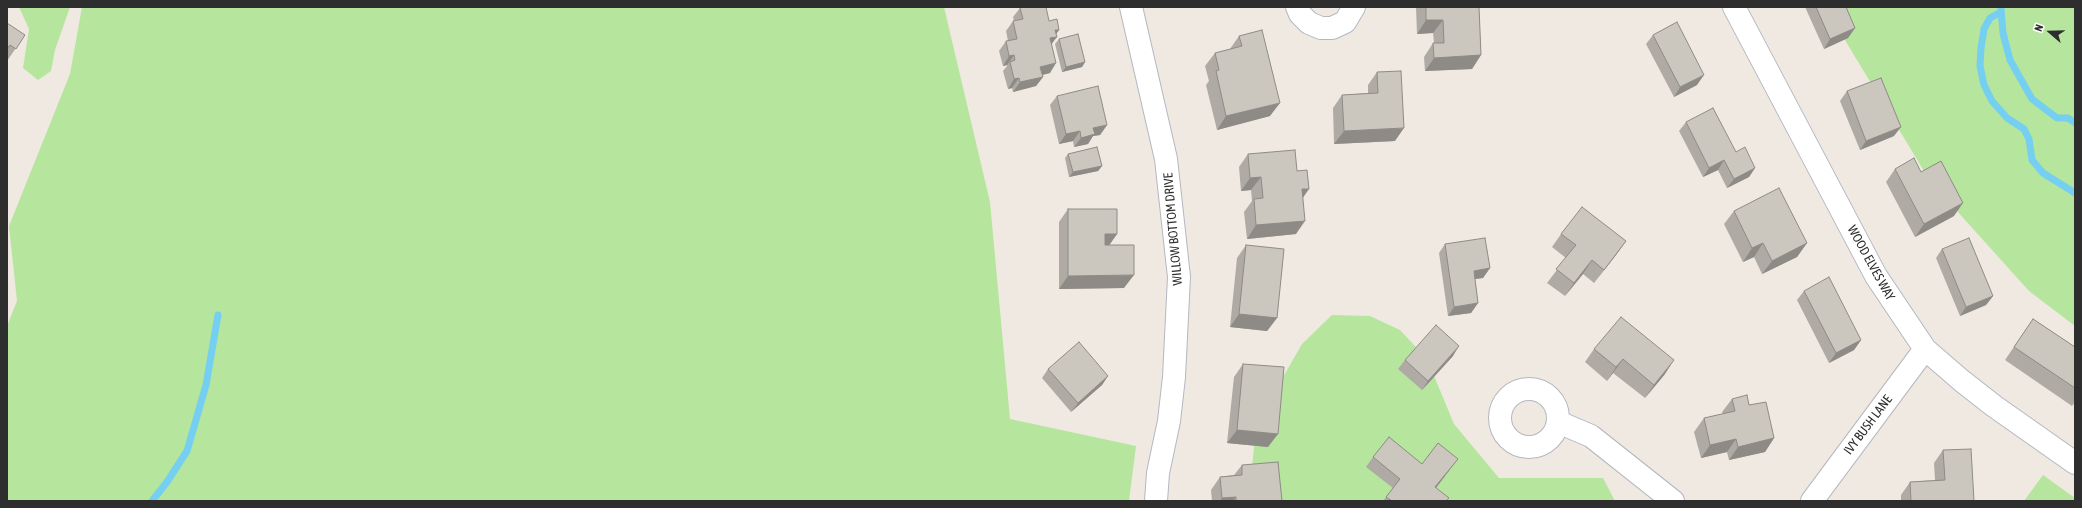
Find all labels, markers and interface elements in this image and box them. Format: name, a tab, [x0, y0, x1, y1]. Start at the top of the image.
north arrow	[2030, 12, 2070, 52]
text: N	[2032, 23, 2045, 33]
street label: WILLOW BOTTOM DRIVE	[1160, 172, 1186, 286]
street label: WOOD ELVES WAY	[1844, 223, 1898, 303]
street label: IVY BUSH LANE	[1841, 392, 1895, 458]

